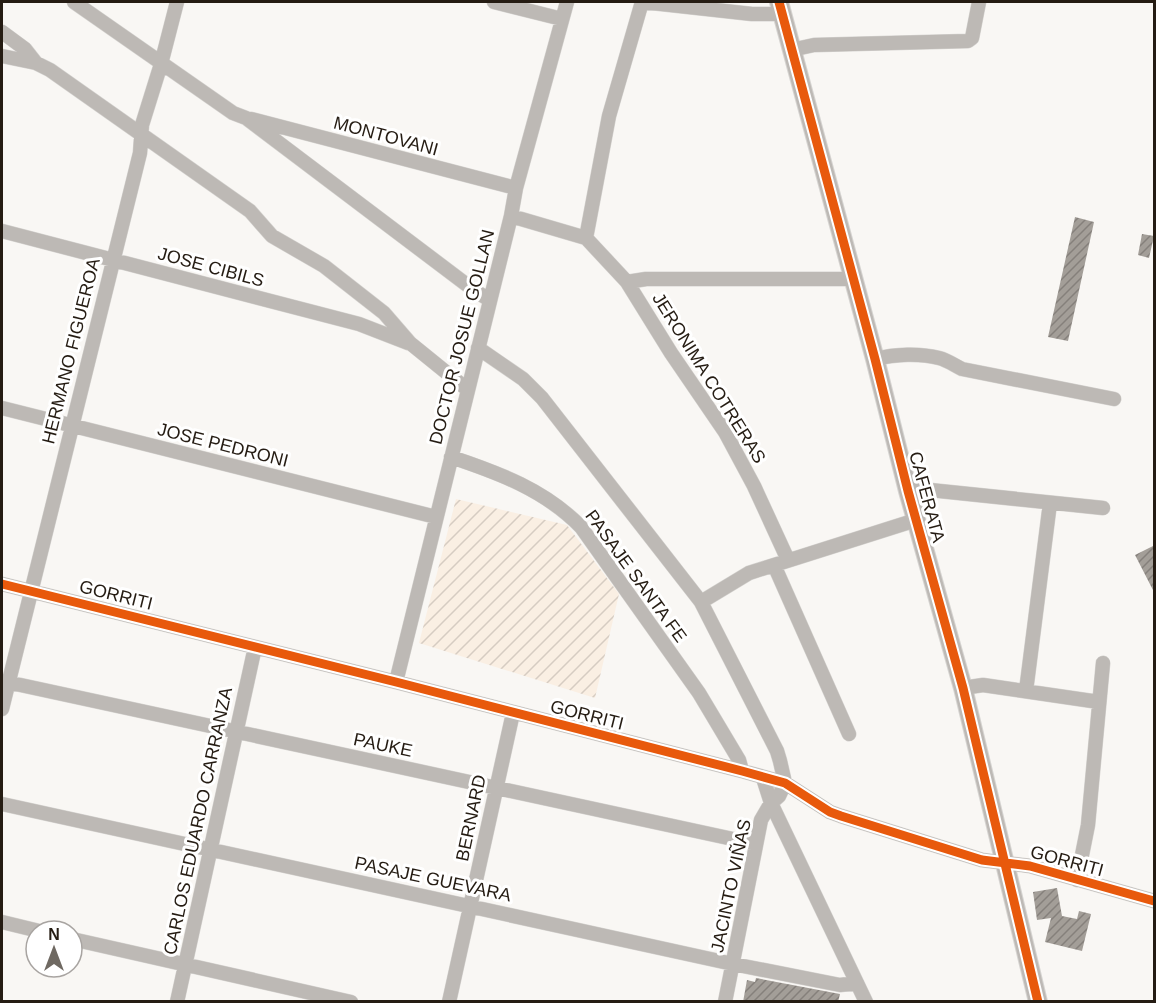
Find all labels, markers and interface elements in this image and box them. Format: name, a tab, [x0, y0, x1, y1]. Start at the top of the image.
street label: MONTOVANI	[332, 112, 440, 160]
street label: DOCTOR JOSUE GOLLAN	[426, 227, 498, 447]
street label: JOSE CIBILS	[156, 243, 266, 291]
street label: HERMANO FIGUEROA	[38, 256, 104, 446]
street label: JERONIMA COTRERAS	[648, 289, 770, 467]
street label: JOSE PEDRONI	[156, 419, 290, 471]
street label: CAFERATA	[905, 449, 949, 545]
street label: PASAJE SANTA FE	[581, 506, 691, 646]
street label: GORRITI	[77, 576, 155, 614]
street label: CARLOS EDUARDO CARRANZA	[160, 685, 236, 957]
street label: GORRITI	[548, 696, 626, 734]
street label: PAUKE	[352, 729, 414, 761]
street label: BERNARD	[452, 773, 490, 863]
street label: JACINTO VIÑAS	[706, 817, 755, 954]
street label: GORRITI	[1028, 842, 1106, 880]
street label: PASAJE GUEVARA	[353, 853, 513, 905]
north arrow	[24, 919, 84, 979]
text: N	[48, 926, 60, 943]

